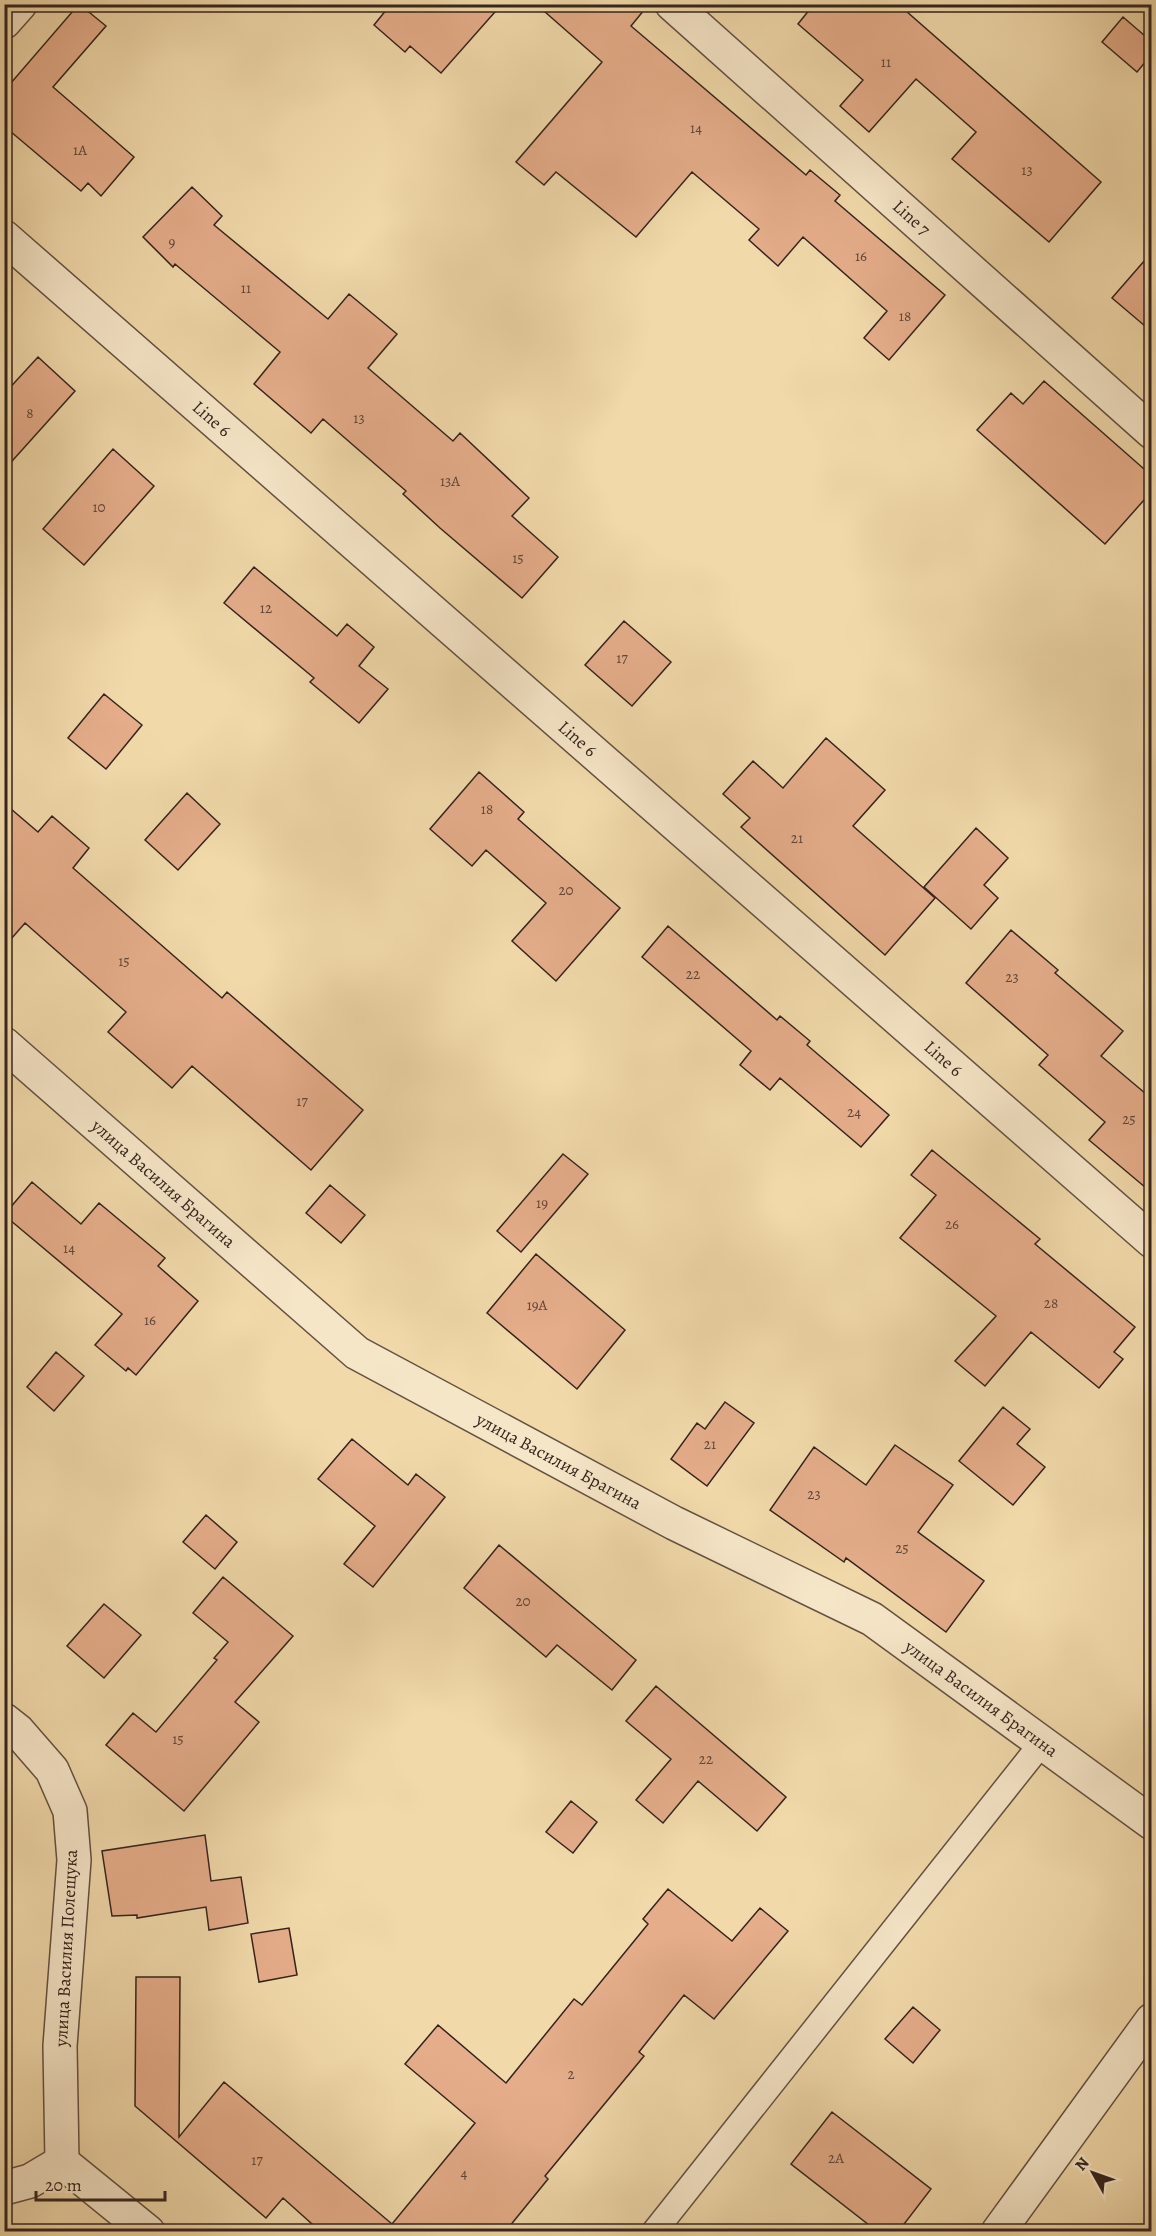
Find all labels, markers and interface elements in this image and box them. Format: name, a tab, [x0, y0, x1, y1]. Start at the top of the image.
house number: 11	[881, 52, 891, 72]
house number: 14	[690, 118, 702, 138]
house number: 1А	[73, 140, 87, 160]
house number: 13	[1021, 160, 1033, 180]
street label: Line 7	[887, 194, 936, 241]
house number: 9	[169, 232, 176, 252]
house number: 16	[855, 246, 867, 266]
house number: 11	[241, 278, 251, 298]
house number: 18	[899, 306, 911, 326]
street label: Line 6	[187, 395, 236, 442]
house number: 8	[26, 403, 34, 423]
house number: 13	[353, 408, 365, 428]
house number: 13А	[440, 471, 460, 491]
house number: 10	[92, 497, 106, 517]
house number: 15	[512, 548, 524, 568]
house number: 12	[260, 598, 272, 618]
house number: 17	[616, 648, 628, 668]
street label: Line 6	[553, 715, 602, 762]
house number: 18	[481, 799, 493, 819]
house number: 21	[791, 828, 803, 848]
house number: 20	[558, 880, 574, 900]
house number: 15	[118, 951, 130, 971]
house number: 22	[686, 964, 700, 984]
house number: 23	[1005, 967, 1019, 987]
street label: Line 6	[919, 1035, 968, 1082]
house number: 17	[296, 1091, 308, 1111]
house number: 24	[847, 1102, 861, 1122]
house number: 25	[1122, 1109, 1136, 1129]
street label: улица Василия Брагина	[86, 1113, 241, 1254]
house number: 19	[536, 1193, 548, 1213]
house number: 26	[945, 1214, 959, 1234]
house number: 14	[63, 1238, 75, 1258]
house number: 28	[1044, 1293, 1058, 1313]
house number: 19А	[527, 1295, 548, 1315]
house number: 16	[144, 1310, 156, 1330]
street label: улица Василия Брагина	[471, 1407, 646, 1516]
house number: 21	[704, 1434, 716, 1454]
house number: 23	[807, 1484, 821, 1504]
house number: 25	[895, 1538, 909, 1558]
house number: 20	[515, 1591, 531, 1611]
street label: улица Василия Брагина	[899, 1634, 1063, 1763]
house number: 15	[172, 1729, 184, 1749]
house number: 22	[699, 1749, 713, 1769]
street label: улица Василия Полещука	[49, 1848, 83, 2048]
house number: 2	[567, 2064, 575, 2084]
north arrow	[1063, 2143, 1123, 2203]
house number: 2А	[828, 2148, 844, 2168]
house number: 17	[251, 2150, 263, 2170]
text: N	[1070, 2152, 1095, 2176]
house number: 4	[461, 2163, 468, 2183]
scale bar	[36, 2164, 165, 2202]
text: 20 m	[45, 2173, 82, 2197]

